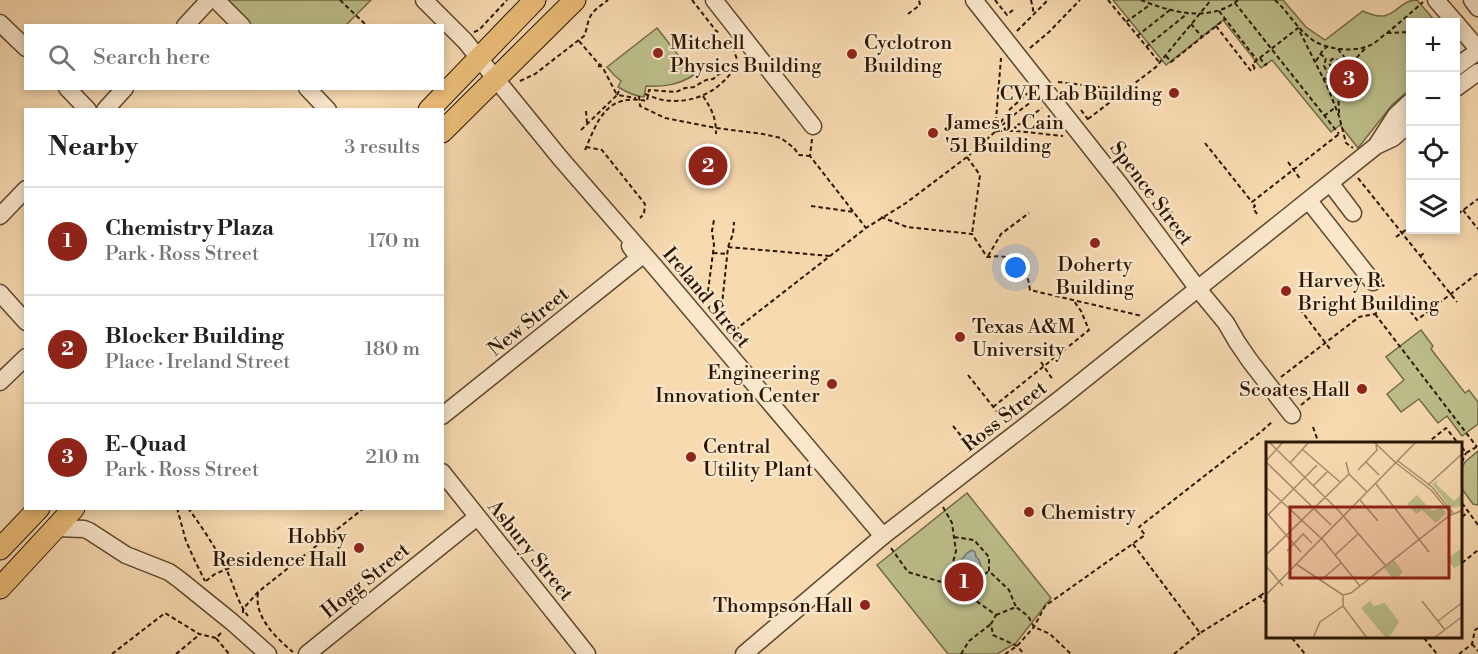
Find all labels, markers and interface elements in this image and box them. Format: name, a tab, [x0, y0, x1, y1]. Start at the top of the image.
map controls	[1406, 18, 1460, 234]
button: +	[1406, 18, 1460, 72]
search box	[24, 24, 444, 90]
place label: Mitchell Physics Building	[670, 31, 822, 79]
place label: Cyclotron Building	[863, 31, 952, 79]
icon: search	[45, 41, 78, 74]
text: Search here	[93, 44, 210, 71]
marker: Mitchell Physics Building	[651, 46, 665, 60]
marker: Cyclotron Building	[845, 47, 859, 61]
pin: 3	[1330, 56, 1368, 101]
button: −	[1406, 72, 1460, 126]
place label: CVE Lab Building	[1000, 82, 1163, 107]
marker: CVE Lab Building	[1167, 86, 1181, 100]
place label: James J. Cain '51 Building	[944, 111, 1064, 159]
marker: James J. Cain '51 Building	[926, 126, 940, 140]
button: locate	[1406, 126, 1460, 180]
text: Nearby	[48, 131, 138, 163]
text: 3 results	[344, 135, 420, 160]
street label: Spence Street	[1104, 137, 1198, 251]
pin: 2	[688, 144, 728, 188]
button: layers	[1406, 180, 1460, 234]
text: Chemistry Plaza	[105, 215, 274, 242]
text: 1	[63, 229, 72, 254]
text: 170 m	[368, 229, 420, 254]
marker: Doherty Building	[1088, 236, 1102, 250]
text: Park · Ross Street	[105, 242, 259, 267]
street label: Ireland Street	[656, 242, 755, 353]
your location	[1001, 253, 1030, 282]
place label: Doherty Building	[1055, 253, 1135, 301]
place label: Harvey R. Bright Building	[1297, 269, 1440, 317]
street label: New Street	[483, 282, 574, 362]
marker: Harvey R. Bright Building	[1279, 284, 1293, 298]
place label: Texas A&M University	[972, 315, 1076, 363]
text: Blocker Building	[105, 323, 284, 350]
marker: Texas A&M University	[953, 330, 967, 344]
text: 2	[61, 337, 74, 362]
text: 180 m	[365, 337, 420, 362]
text: Place · Ireland Street	[105, 350, 290, 375]
place label: Engineering Innovation Center	[655, 361, 821, 409]
street label: Ross Street	[957, 376, 1052, 458]
marker: Engineering Innovation Center	[825, 377, 839, 391]
place label: Scoates Hall	[1239, 378, 1350, 403]
marker: Scoates Hall	[1355, 382, 1369, 396]
text: E-Quad	[105, 431, 187, 458]
place label: Central Utility Plant	[703, 435, 813, 483]
inset map	[1266, 442, 1463, 639]
text: 3	[61, 445, 74, 470]
text: 210 m	[365, 445, 420, 470]
marker: Central Utility Plant	[684, 450, 698, 464]
text: Park · Ross Street	[105, 458, 259, 483]
street label: Asbury Street	[481, 495, 578, 607]
place label: Chemistry	[1041, 501, 1136, 526]
marker: Chemistry	[1022, 505, 1036, 519]
place label: Hobby Residence Hall	[212, 525, 347, 573]
street label: Hogg Street	[317, 538, 415, 624]
marker: Hobby Residence Hall	[352, 541, 366, 555]
pin: 1	[944, 560, 984, 604]
place label: Thompson Hall	[713, 594, 853, 619]
marker: Thompson Hall	[858, 598, 872, 612]

